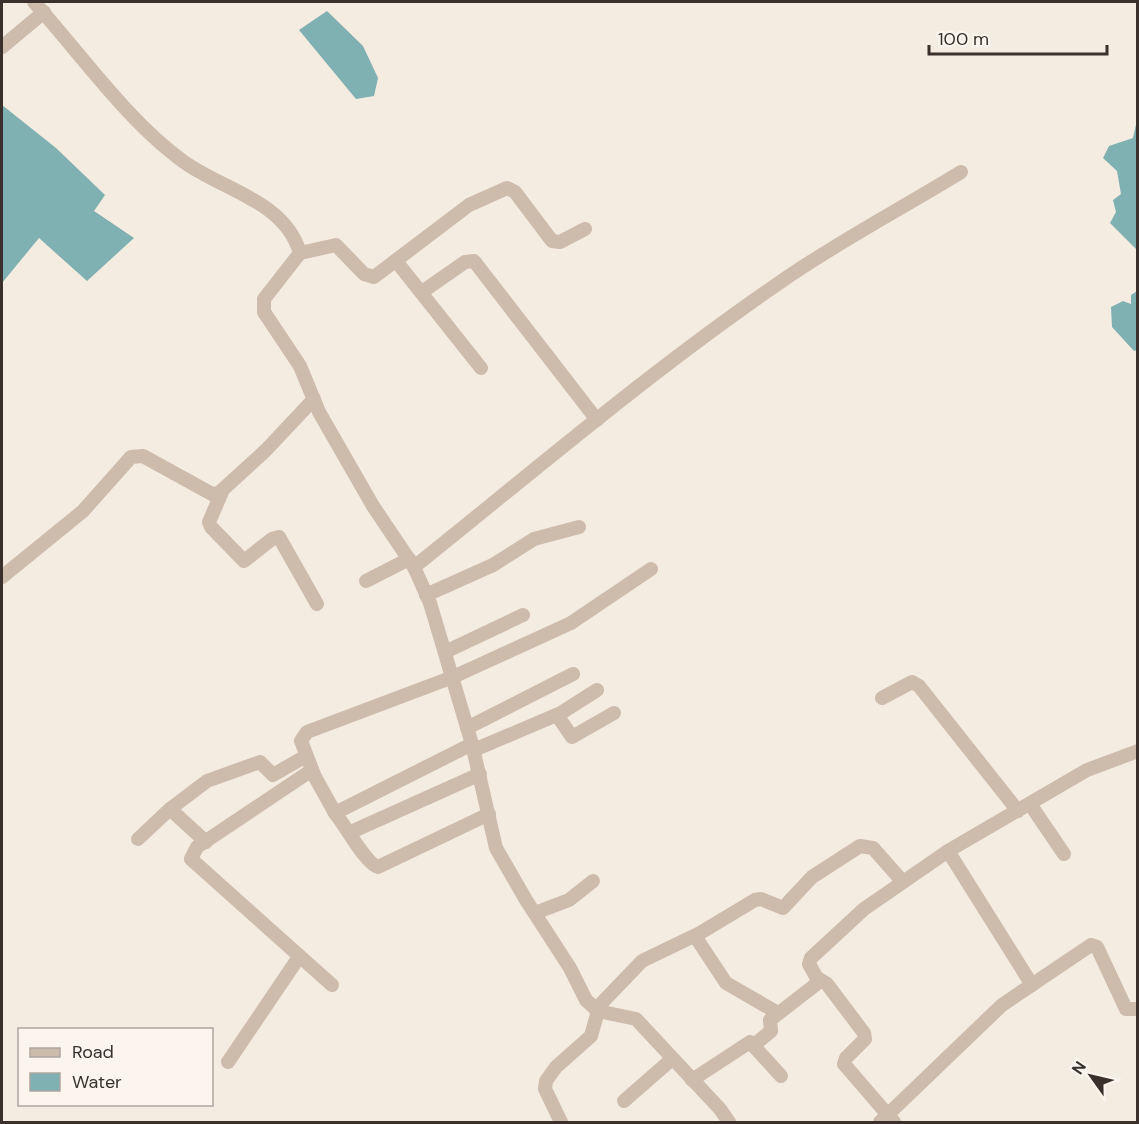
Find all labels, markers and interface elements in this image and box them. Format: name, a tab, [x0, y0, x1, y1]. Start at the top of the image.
scale bar	[929, 18, 1108, 56]
text: 100 m	[938, 27, 989, 51]
legend	[18, 1028, 213, 1106]
text: Road	[72, 1040, 114, 1064]
north arrow	[1061, 1046, 1121, 1106]
text: N	[1067, 1057, 1091, 1079]
text: Water	[72, 1070, 122, 1094]

